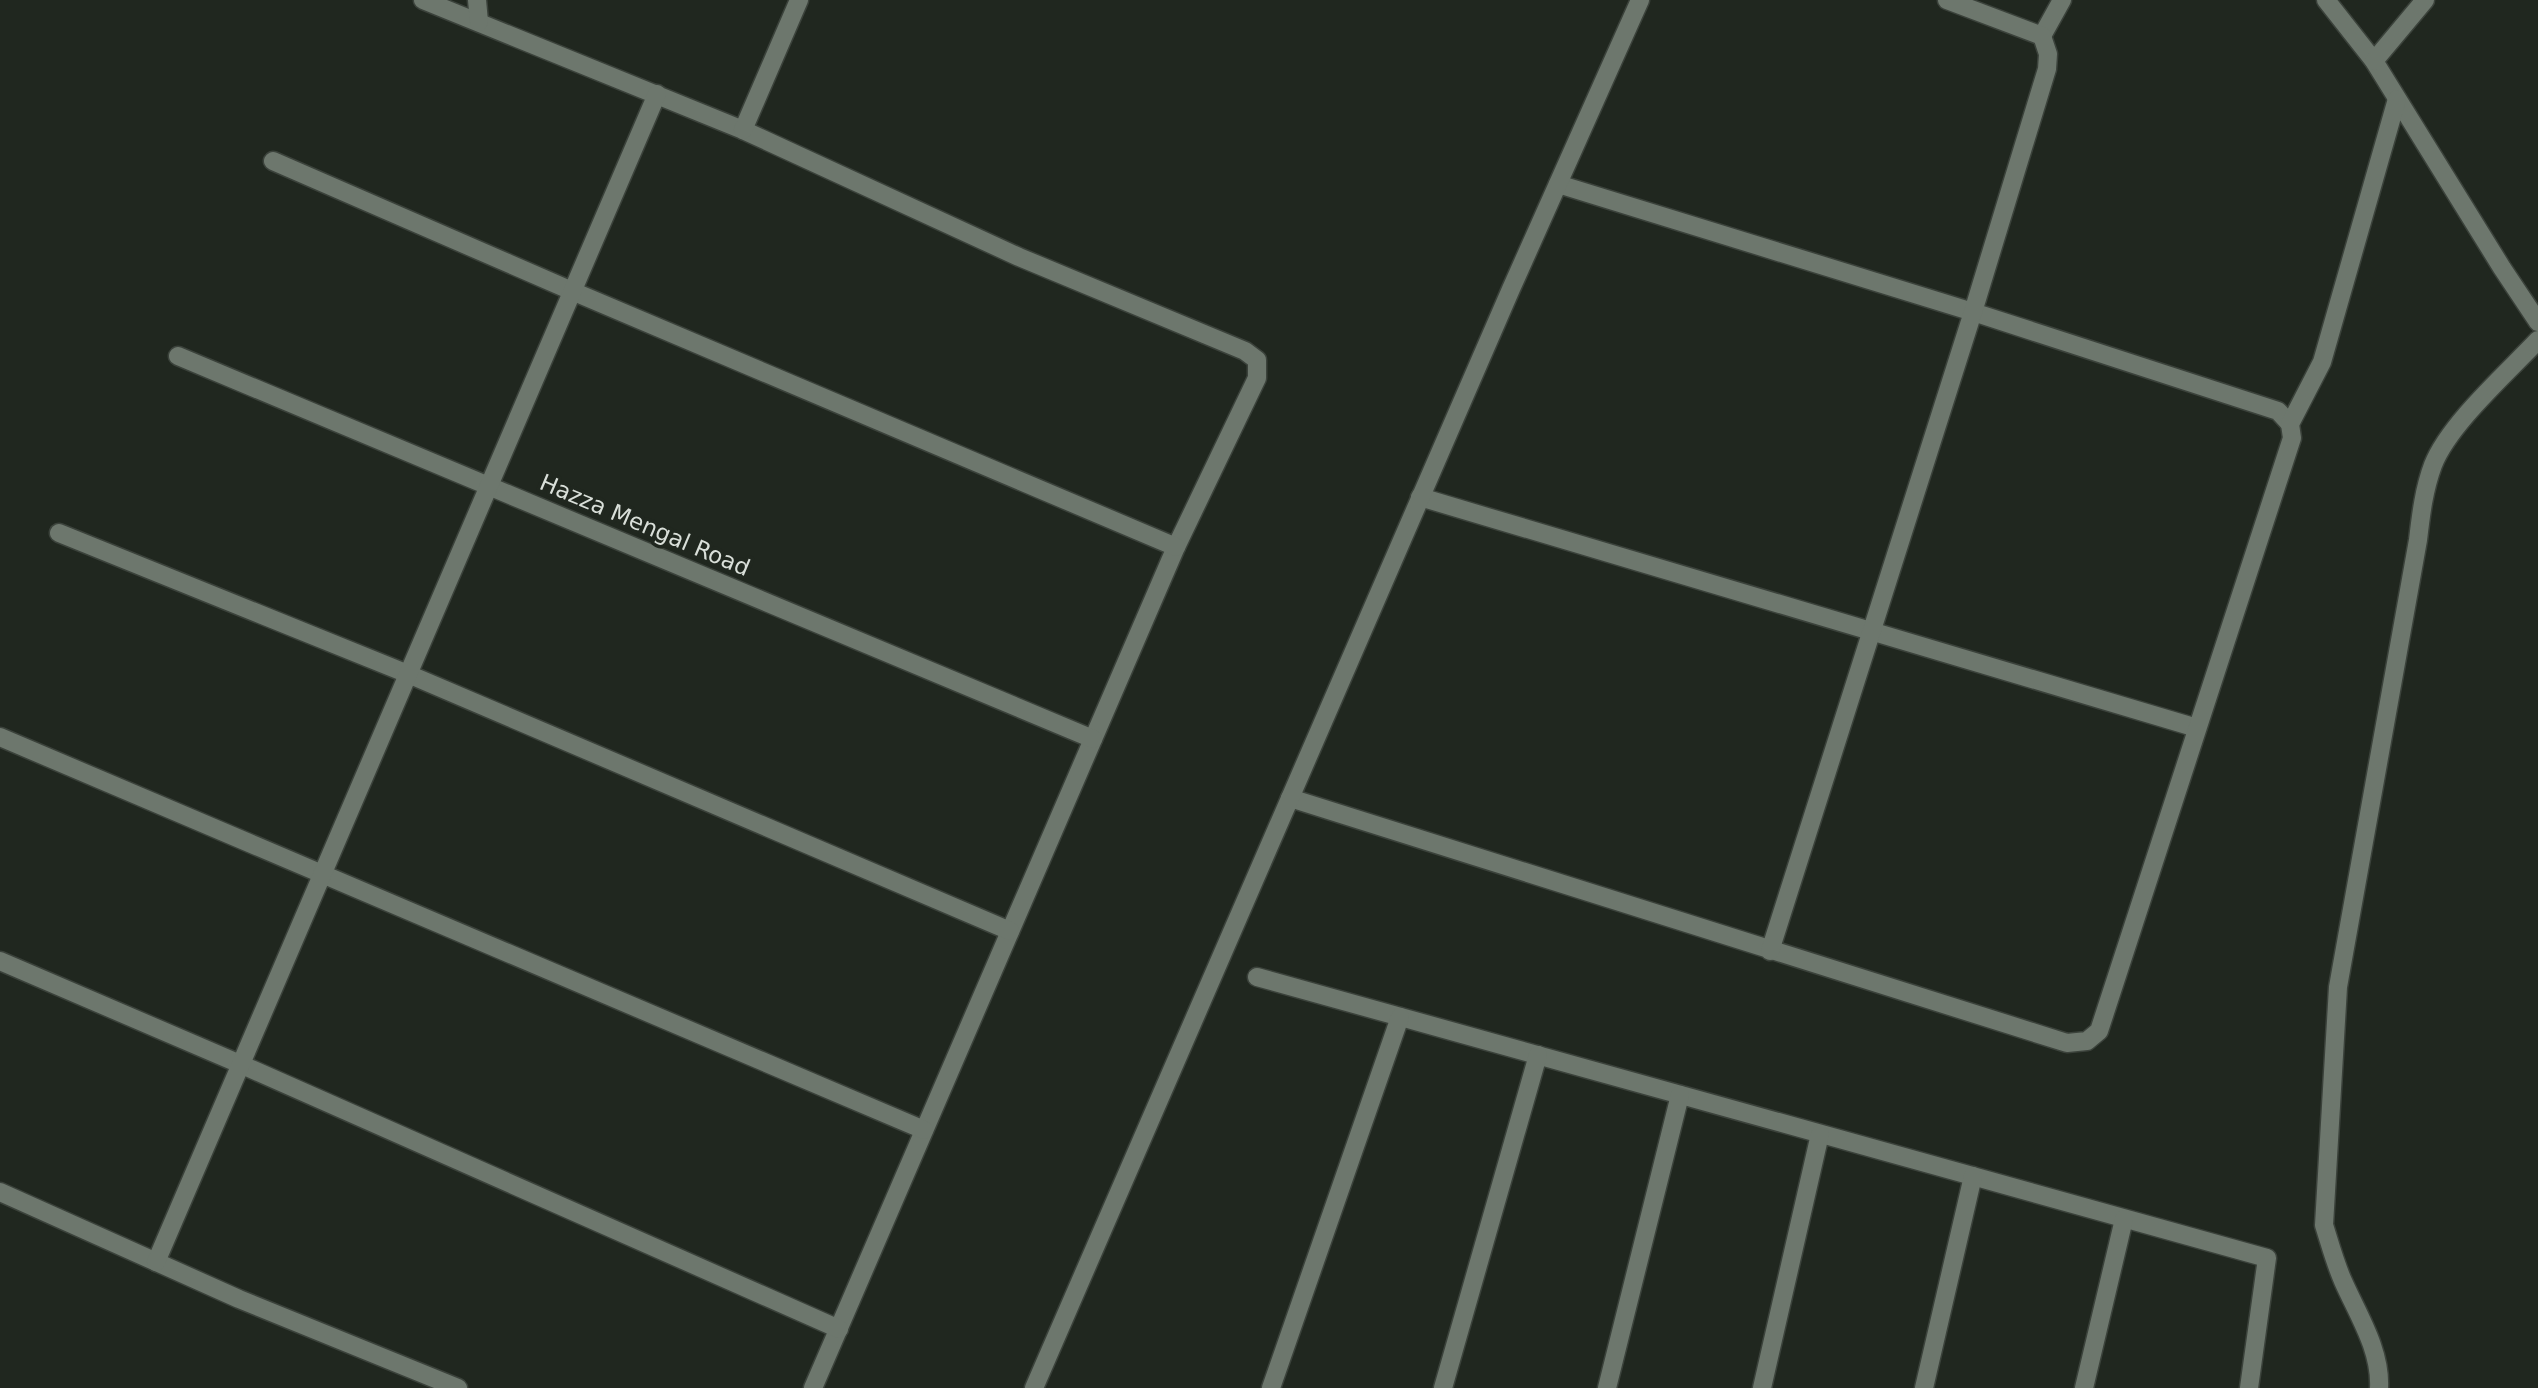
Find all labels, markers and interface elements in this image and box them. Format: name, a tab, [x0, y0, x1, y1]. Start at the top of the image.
street label: Hazza Mengal Road	[536, 469, 754, 581]

